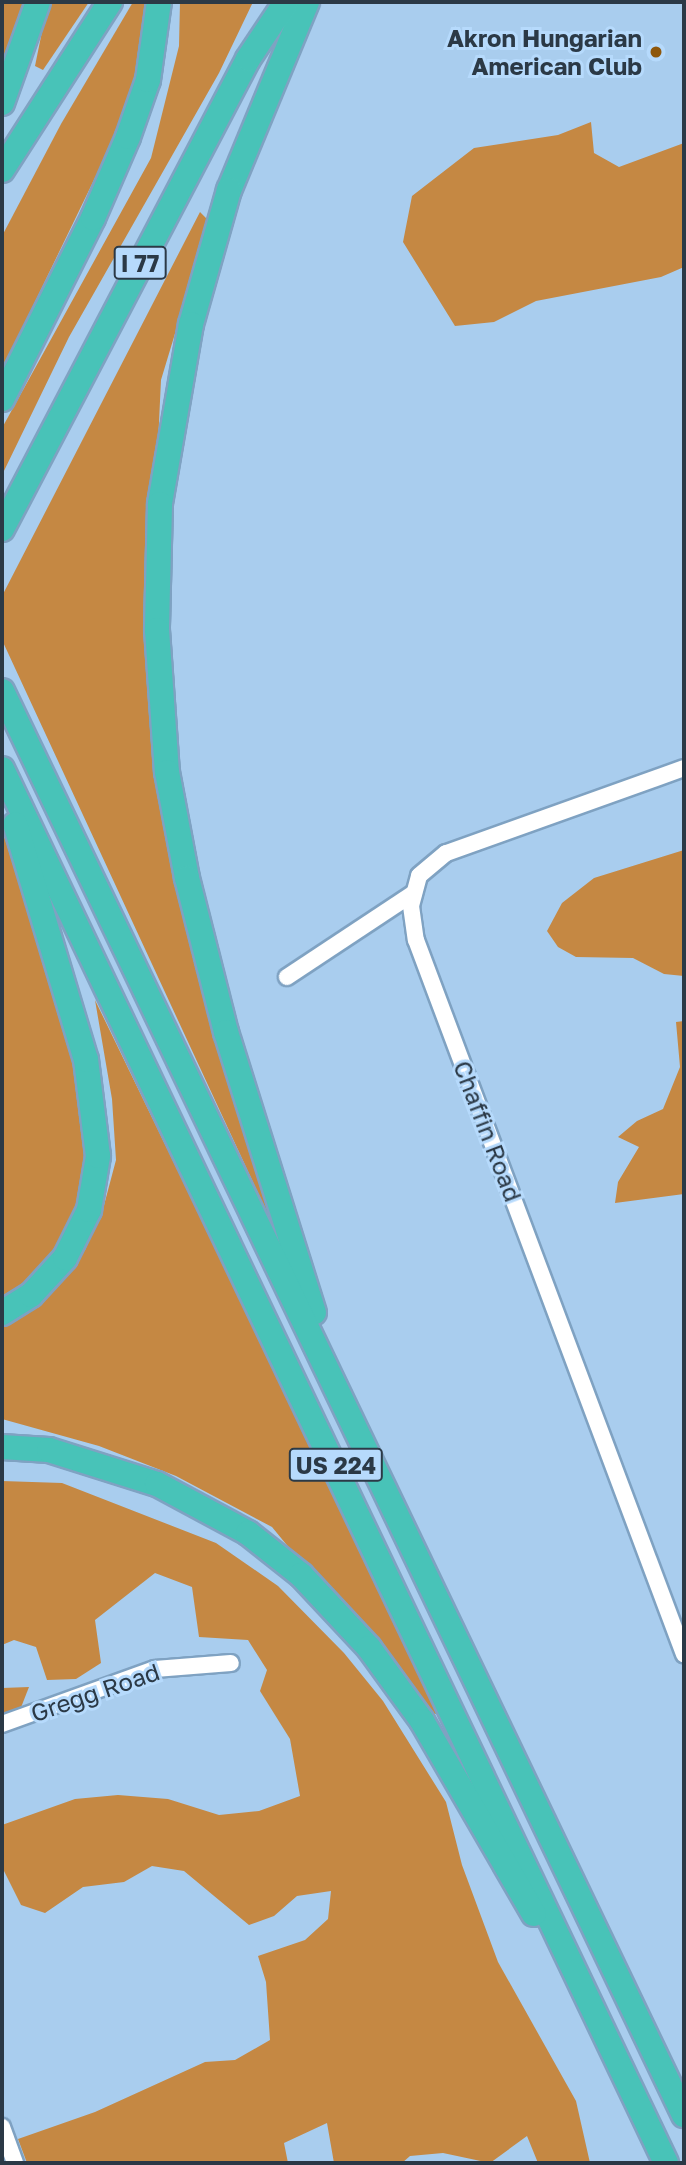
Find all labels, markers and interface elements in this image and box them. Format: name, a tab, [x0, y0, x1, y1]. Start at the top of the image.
place label: Akron Hungarian American Club	[447, 24, 642, 80]
marker: Akron Hungarian American Club	[648, 44, 664, 60]
road number: I 77	[112, 244, 168, 282]
street label: Chaffin Road	[448, 1057, 528, 1205]
road number: US 224	[289, 1446, 383, 1484]
street label: Gregg Road	[27, 1657, 163, 1727]

